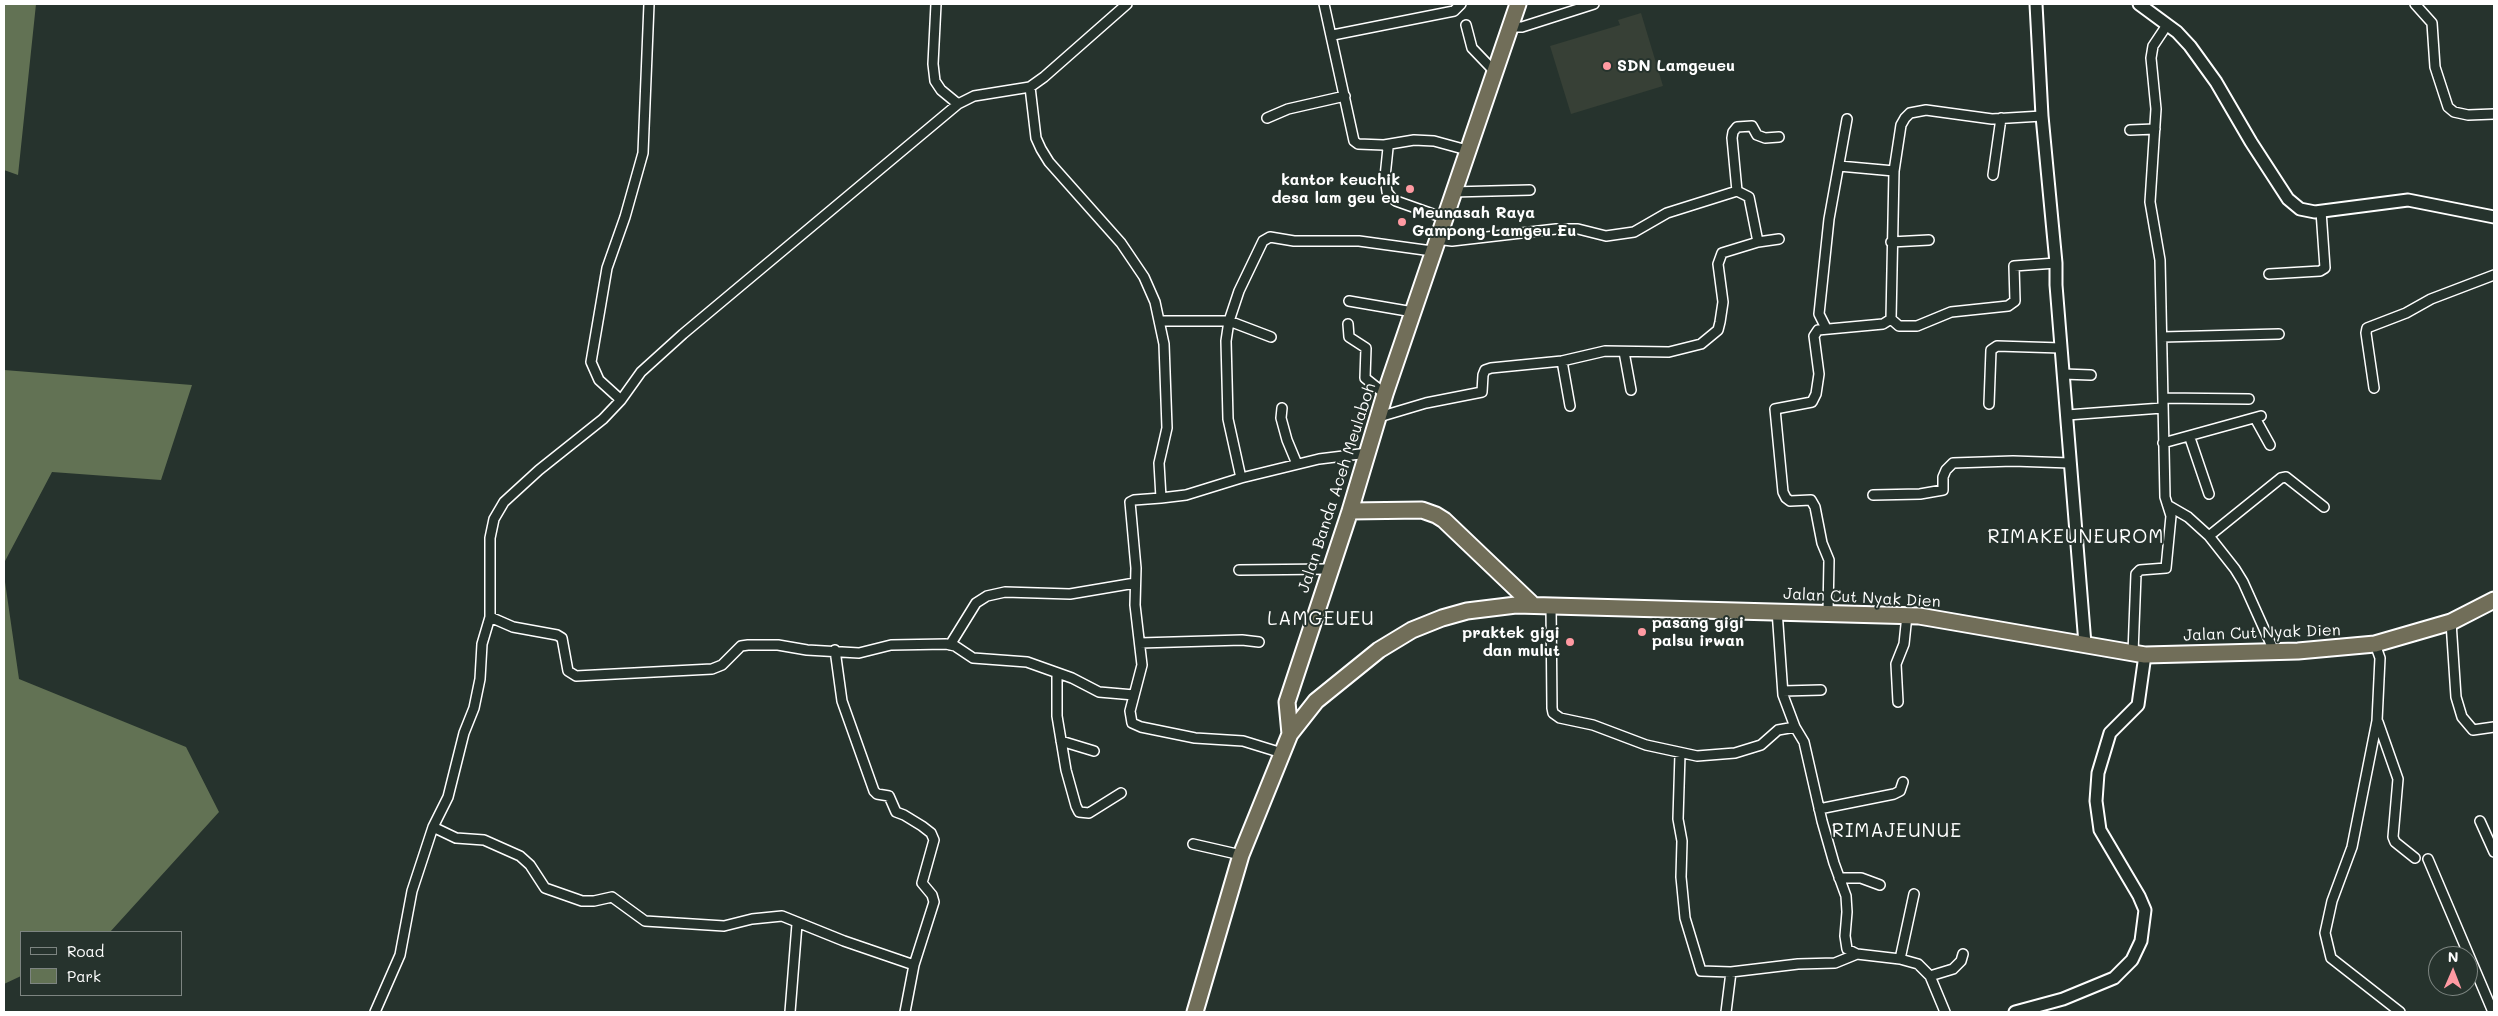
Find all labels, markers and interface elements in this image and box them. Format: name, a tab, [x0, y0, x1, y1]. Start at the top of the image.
place label: SDN Lamgeueu	[1617, 56, 1735, 76]
marker: SDN Lamgeueu	[1601, 60, 1613, 72]
place label: kantor keuchik desa lam geu eu	[1271, 170, 1400, 208]
marker: kantor keuchik desa lam geu eu	[1404, 183, 1416, 195]
place label: Meunasah Raya Gampong Lamgeu Eu	[1412, 203, 1576, 241]
marker: Meunasah Raya Gampong Lamgeu Eu	[1396, 216, 1408, 228]
street label: Jalan Banda Aceh Meulaboh	[1294, 381, 1380, 595]
district label: RIMAKEUNEUROM	[1986, 526, 2166, 548]
street label: Jalan Cut Nyak Dien	[1783, 584, 1941, 612]
district label: LAMGEUEU	[1266, 608, 1376, 630]
place label: pasang gigi palsu irwan	[1652, 613, 1744, 651]
street label: Jalan Cut Nyak Dien	[2183, 621, 2341, 645]
place label: praktek gigi dan mulut	[1462, 623, 1560, 661]
marker: pasang gigi palsu irwan	[1636, 626, 1648, 638]
marker: praktek gigi dan mulut	[1564, 636, 1576, 648]
district label: RIMAJEUNUE	[1831, 820, 1963, 842]
legend	[20, 931, 182, 996]
text: Road	[67, 941, 104, 961]
north arrow	[2428, 946, 2478, 996]
text: N	[2448, 947, 2459, 966]
text: Park	[67, 966, 101, 986]

